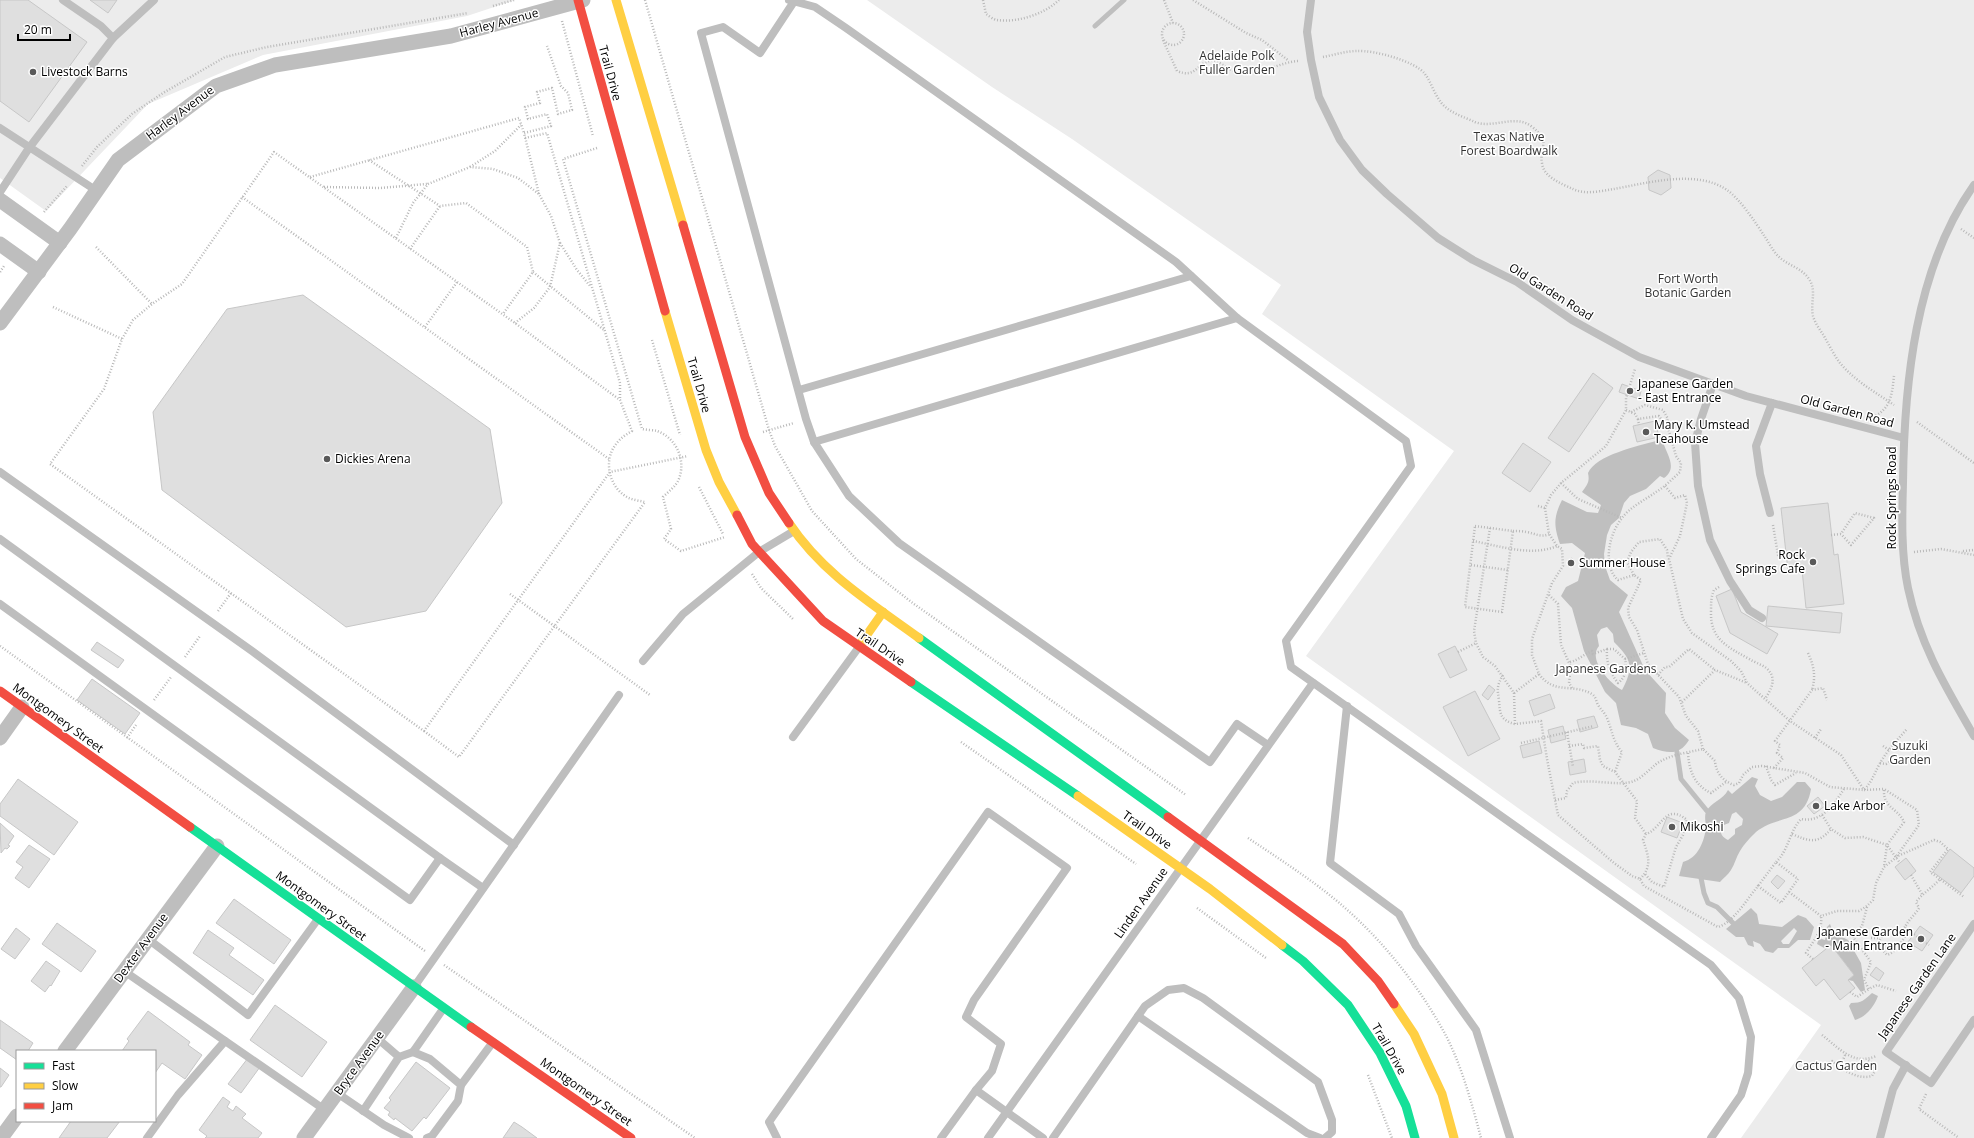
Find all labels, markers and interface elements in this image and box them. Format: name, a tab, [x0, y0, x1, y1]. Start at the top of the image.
street label: Harley Avenue	[458, 4, 540, 41]
scale bar	[18, 16, 70, 42]
text: 20 m	[24, 21, 52, 38]
street label: Trail Drive	[595, 43, 626, 103]
park label: Adelaide Polk Fuller Garden	[1199, 47, 1275, 78]
place label: Livestock Barns	[41, 63, 128, 80]
marker: Livestock Barns	[28, 67, 38, 77]
street label: Harley Avenue	[142, 81, 217, 144]
park label: Texas Native Forest Boardwalk	[1460, 128, 1558, 159]
street label: Old Garden Road	[1506, 259, 1597, 324]
park label: Fort Worth Botanic Garden	[1645, 270, 1731, 301]
street label: Trail Drive	[683, 355, 716, 415]
place label: Japanese Garden - East Entrance	[1637, 375, 1733, 406]
marker: Japanese Garden - East Entrance	[1625, 386, 1635, 396]
street label: Old Garden Road	[1798, 390, 1896, 431]
place label: Mary K. Umstead Teahouse	[1654, 416, 1750, 447]
marker: Mary K. Umstead Teahouse	[1641, 427, 1651, 437]
street label: Rock Springs Road	[1883, 447, 1900, 550]
place label: Dickies Arena	[335, 450, 411, 467]
marker: Dickies Arena	[322, 454, 332, 464]
place label: Rock Springs Cafe	[1735, 546, 1806, 577]
place label: Summer House	[1579, 554, 1666, 571]
marker: Rock Springs Cafe	[1808, 557, 1818, 567]
marker: Summer House	[1566, 558, 1576, 568]
street label: Trail Drive	[852, 624, 909, 670]
park label: Japanese Gardens	[1554, 660, 1657, 677]
street label: Montgomery Street	[9, 679, 107, 756]
park label: Suzuki Garden	[1889, 737, 1931, 768]
place label: Lake Arbor	[1824, 797, 1885, 814]
marker: Lake Arbor	[1811, 801, 1821, 811]
street label: Trail Drive	[1119, 806, 1176, 853]
place label: Mikoshi	[1680, 818, 1723, 835]
marker: Mikoshi	[1667, 822, 1677, 832]
street label: Linden Avenue	[1110, 864, 1171, 942]
street label: Montgomery Street	[272, 867, 370, 944]
street label: Dexter Avenue	[109, 909, 172, 986]
place label: Japanese Garden - Main Entrance	[1817, 923, 1913, 954]
street label: Japanese Garden Lane	[1873, 929, 1960, 1043]
marker: Japanese Garden - Main Entrance	[1916, 934, 1926, 944]
street label: Trail Drive	[1368, 1020, 1411, 1078]
street label: Bryce Avenue	[329, 1027, 388, 1098]
legend	[16, 1050, 156, 1122]
street label: Montgomery Street	[537, 1053, 636, 1130]
text: Fast	[52, 1057, 75, 1074]
park label: Cactus Garden	[1795, 1057, 1877, 1074]
text: Slow	[52, 1077, 79, 1094]
text: Jam	[51, 1097, 73, 1114]

